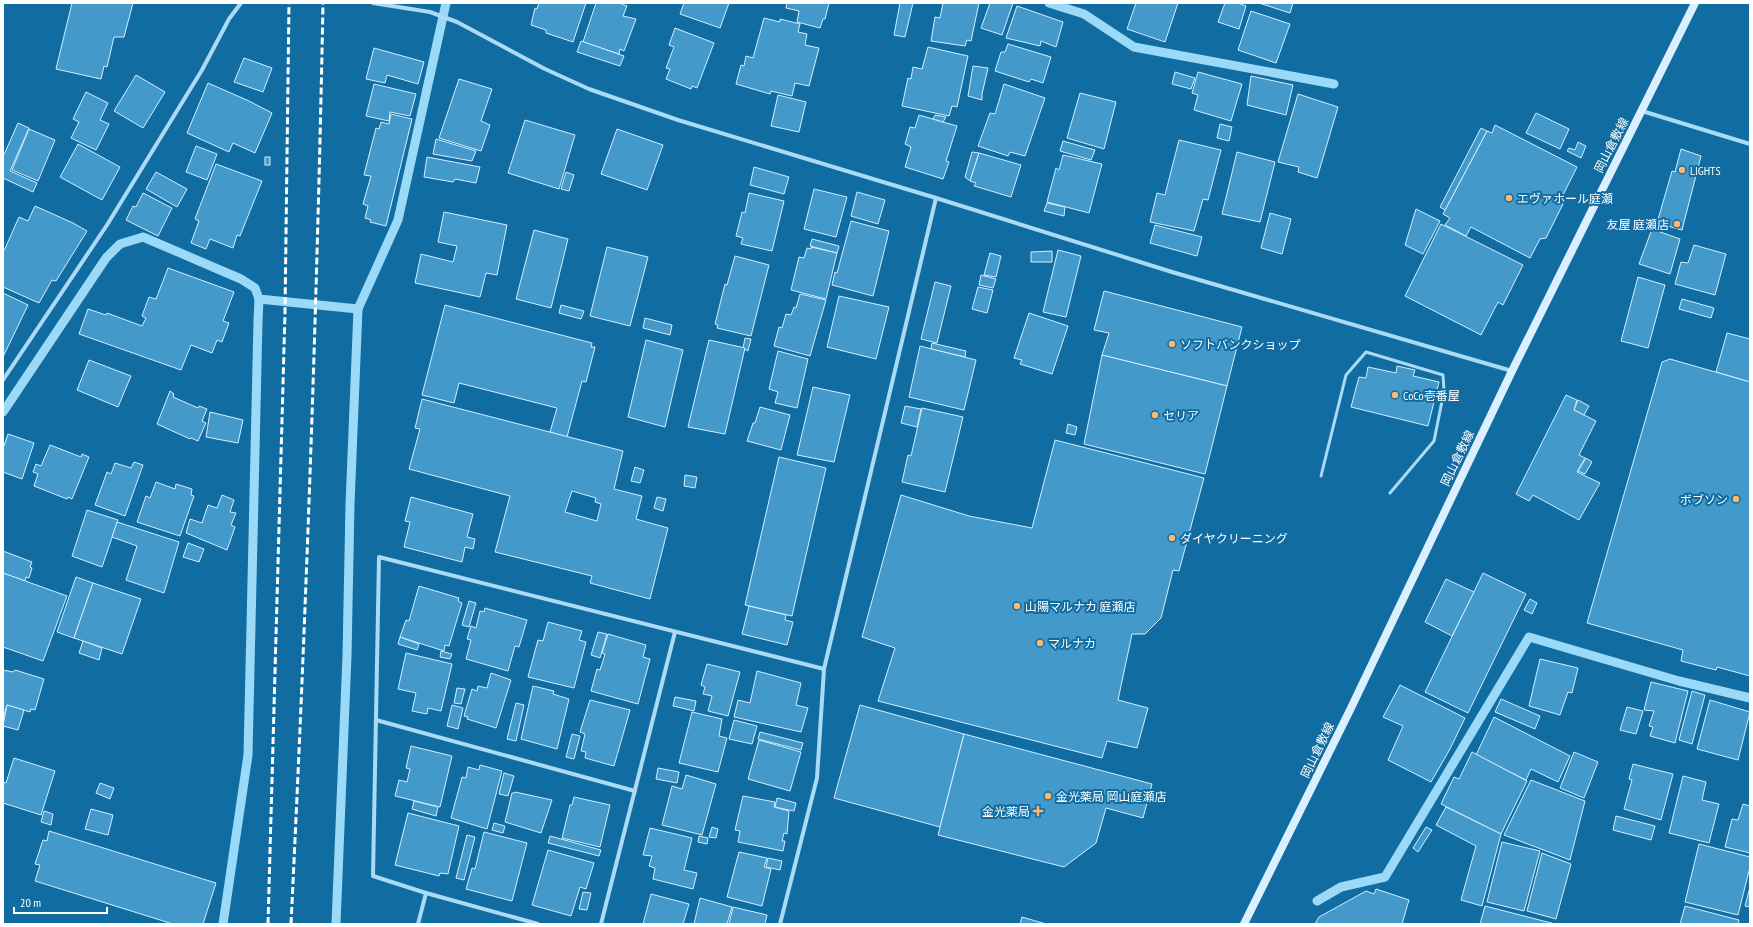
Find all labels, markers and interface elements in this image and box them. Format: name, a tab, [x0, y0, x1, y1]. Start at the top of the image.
street label: 岡山倉敷線	[1591, 115, 1631, 175]
place label: LIGHTS	[1690, 163, 1721, 178]
marker: LIGHTS	[1677, 165, 1687, 175]
place label: エヴァホール庭瀬	[1517, 191, 1613, 206]
marker: エヴァホール庭瀬	[1504, 193, 1514, 203]
place label: 友屋 庭瀬店	[1606, 217, 1669, 232]
marker: 友屋 庭瀬店	[1672, 219, 1682, 229]
place label: ソフトバンクショップ	[1180, 337, 1301, 352]
marker: ソフトバンクショップ	[1167, 339, 1177, 349]
place label: CoCo壱番屋	[1403, 388, 1460, 403]
marker: CoCo壱番屋	[1390, 390, 1400, 400]
place label: セリア	[1163, 408, 1199, 423]
marker: セリア	[1150, 410, 1160, 420]
street label: 岡山倉敷線	[1437, 428, 1477, 488]
place label: ボブソン	[1680, 492, 1728, 507]
marker: ボブソン	[1731, 494, 1741, 504]
place label: ダイヤクリーニング	[1180, 531, 1288, 546]
marker: ダイヤクリーニング	[1167, 533, 1177, 543]
place label: 山陽マルナカ 庭瀬店	[1025, 599, 1136, 614]
marker: 山陽マルナカ 庭瀬店	[1012, 601, 1022, 611]
place label: マルナカ	[1048, 636, 1096, 651]
marker: マルナカ	[1035, 638, 1045, 648]
street label: 岡山倉敷線	[1297, 720, 1337, 780]
place label: 金光薬局 岡山庭瀬店	[1056, 789, 1167, 804]
marker: 金光薬局 岡山庭瀬店	[1043, 791, 1053, 801]
place label: 金光薬局	[982, 804, 1030, 819]
marker: 金光薬局	[1033, 806, 1043, 816]
scale bar	[14, 889, 107, 915]
text: 20 m	[20, 895, 41, 910]

